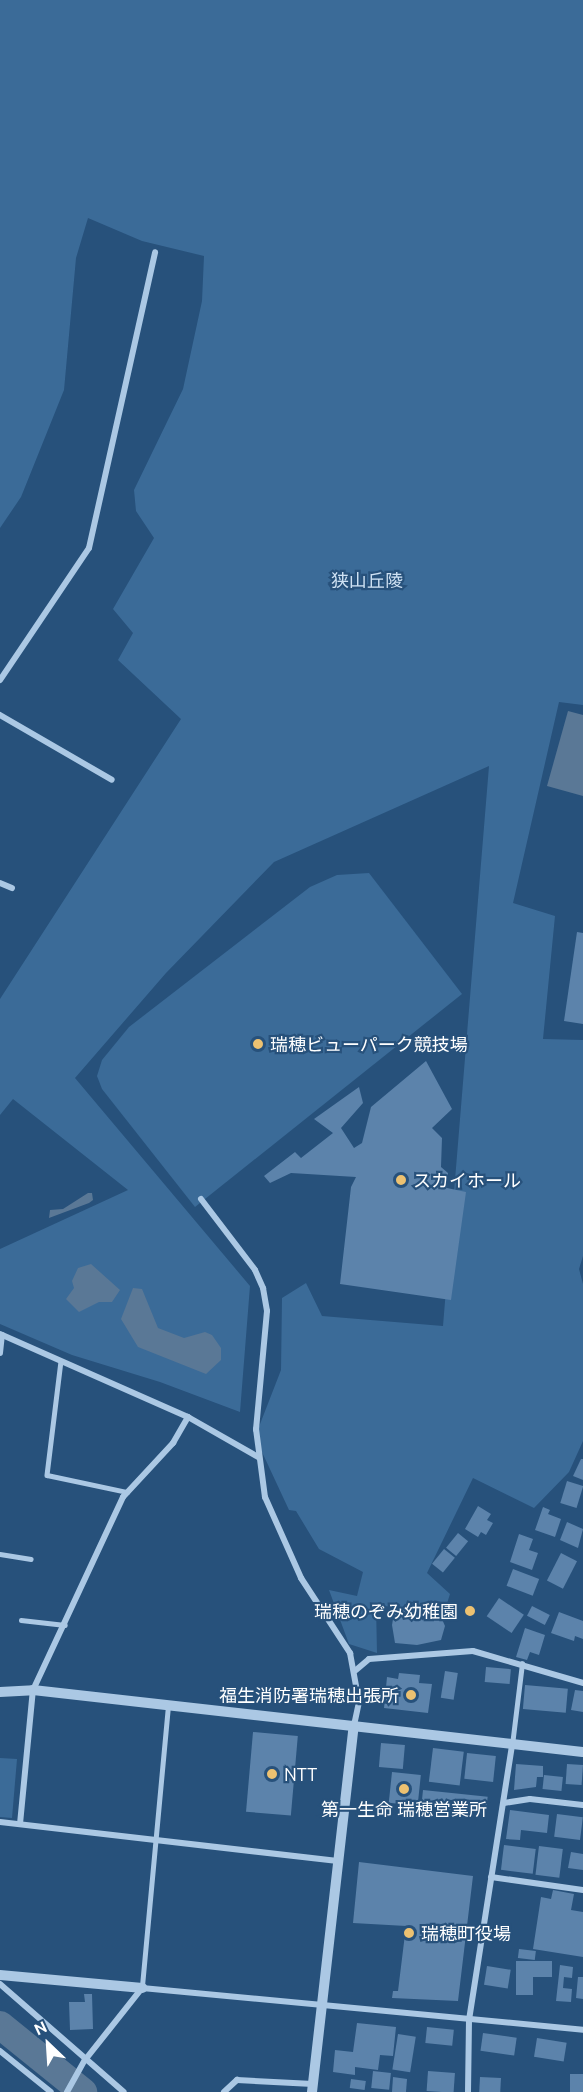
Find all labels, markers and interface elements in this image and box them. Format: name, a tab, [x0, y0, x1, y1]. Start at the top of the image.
park label: 狭山丘陵	[331, 569, 403, 591]
place label: 瑞穂ビューパーク競技場	[270, 1033, 468, 1055]
marker: 瑞穂ビューパーク競技場	[251, 1037, 265, 1051]
place label: スカイホール	[413, 1169, 521, 1191]
marker: スカイホール	[394, 1173, 408, 1187]
place label: 瑞穂のぞみ幼稚園	[314, 1600, 458, 1622]
marker: 瑞穂のぞみ幼稚園	[463, 1604, 477, 1618]
place label: 福生消防署瑞穂出張所	[219, 1684, 399, 1706]
marker: 福生消防署瑞穂出張所	[404, 1688, 418, 1702]
place label: NTT	[284, 1763, 317, 1785]
marker: NTT	[265, 1767, 279, 1781]
marker: 第一生命 瑞穂営業所	[397, 1782, 411, 1796]
place label: 第一生命 瑞穂営業所	[321, 1798, 487, 1820]
place label: 瑞穂町役場	[421, 1922, 511, 1944]
marker: 瑞穂町役場	[402, 1926, 416, 1940]
north arrow	[18, 2014, 78, 2074]
text: N	[31, 2017, 50, 2038]

